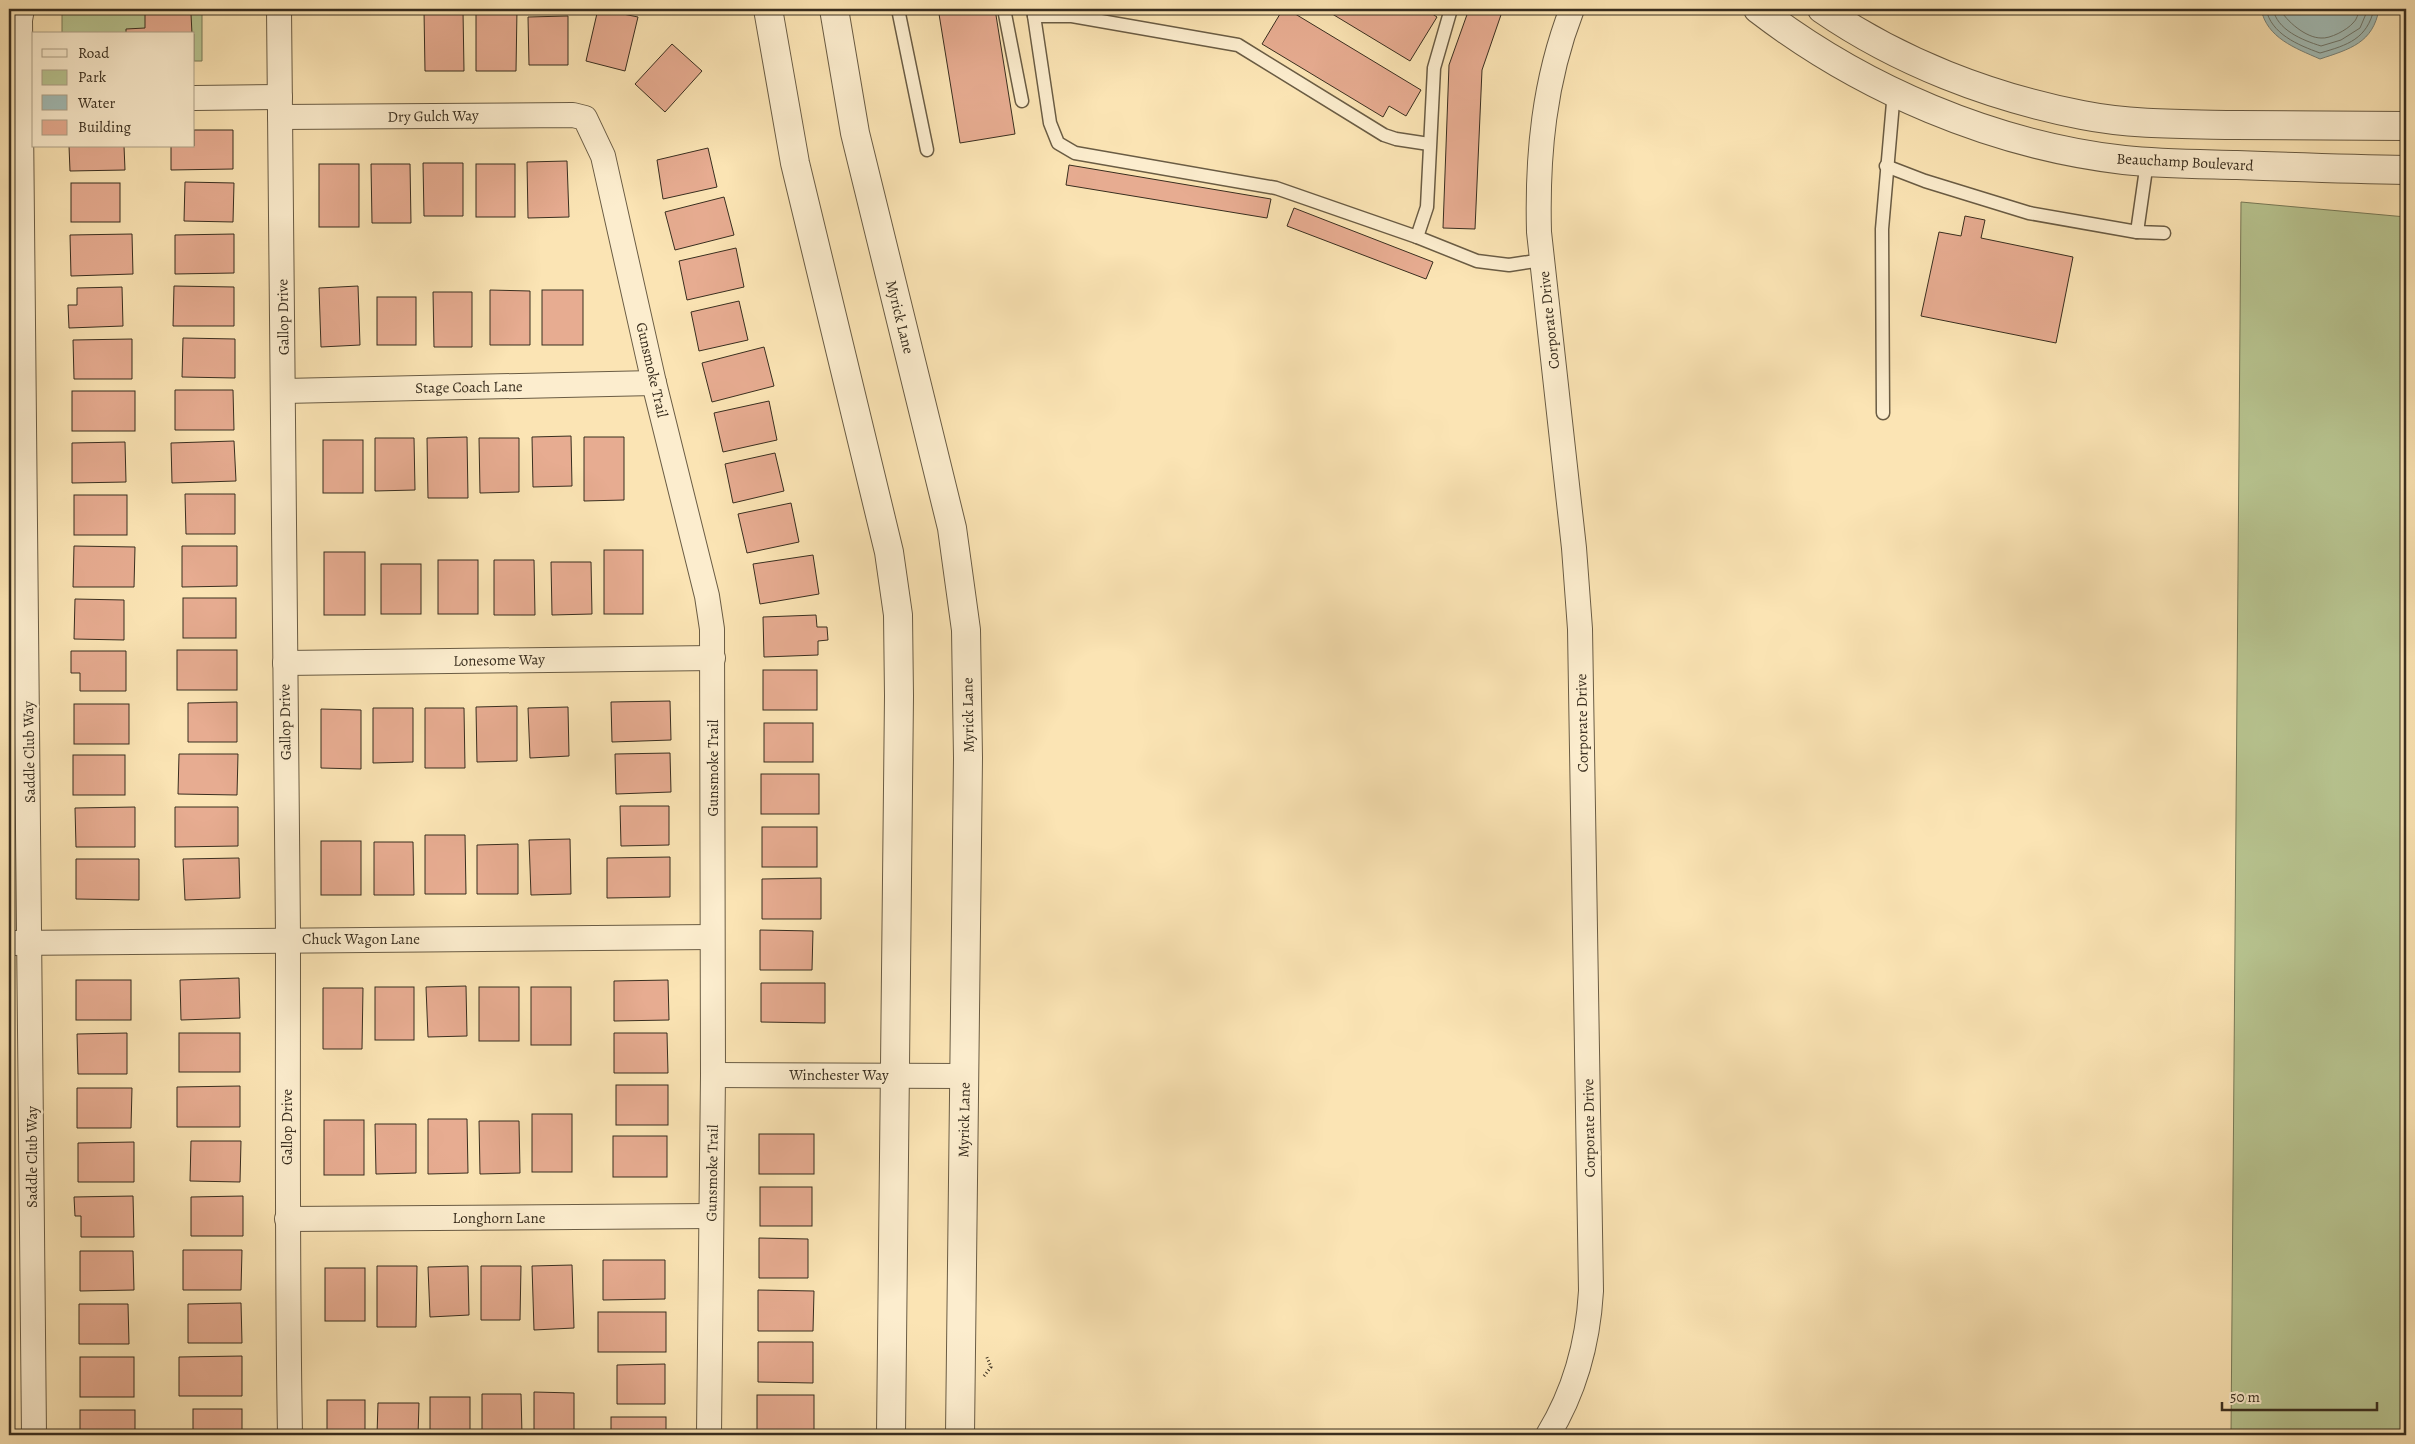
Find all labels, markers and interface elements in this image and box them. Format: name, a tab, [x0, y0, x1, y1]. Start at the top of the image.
legend	[32, 32, 195, 148]
text: Road	[78, 43, 110, 63]
text: Park	[78, 67, 107, 87]
text: Water	[77, 93, 115, 113]
street label: Dry Gulch Way	[387, 105, 479, 127]
text: Building	[78, 117, 131, 137]
street label: Beauchamp Boulevard	[2116, 148, 2255, 176]
street label: Corporate Drive	[1534, 270, 1564, 370]
street label: Gallop Drive	[272, 278, 294, 355]
street label: Myrick Lane	[881, 278, 919, 356]
street label: Gunsmoke Trail	[631, 320, 673, 420]
street label: Stage Coach Lane	[415, 376, 523, 398]
street label: Lonesome Way	[453, 649, 545, 671]
street label: Corporate Drive	[1571, 673, 1593, 772]
street label: Myrick Lane	[957, 677, 979, 753]
street label: Gallop Drive	[274, 683, 296, 760]
street label: Saddle Club Way	[18, 701, 40, 803]
street label: Gunsmoke Trail	[703, 719, 723, 817]
street label: Chuck Wagon Lane	[302, 929, 420, 949]
street label: Winchester Way	[788, 1065, 889, 1085]
street label: Corporate Drive	[1578, 1078, 1600, 1177]
street label: Myrick Lane	[953, 1082, 975, 1158]
street label: Gallop Drive	[277, 1089, 297, 1165]
street label: Saddle Club Way	[22, 1106, 42, 1208]
street label: Gunsmoke Trail	[701, 1124, 723, 1222]
street label: Longhorn Lane	[453, 1208, 546, 1228]
scale bar	[2222, 1379, 2378, 1411]
text: 50 m	[2230, 1387, 2260, 1407]

